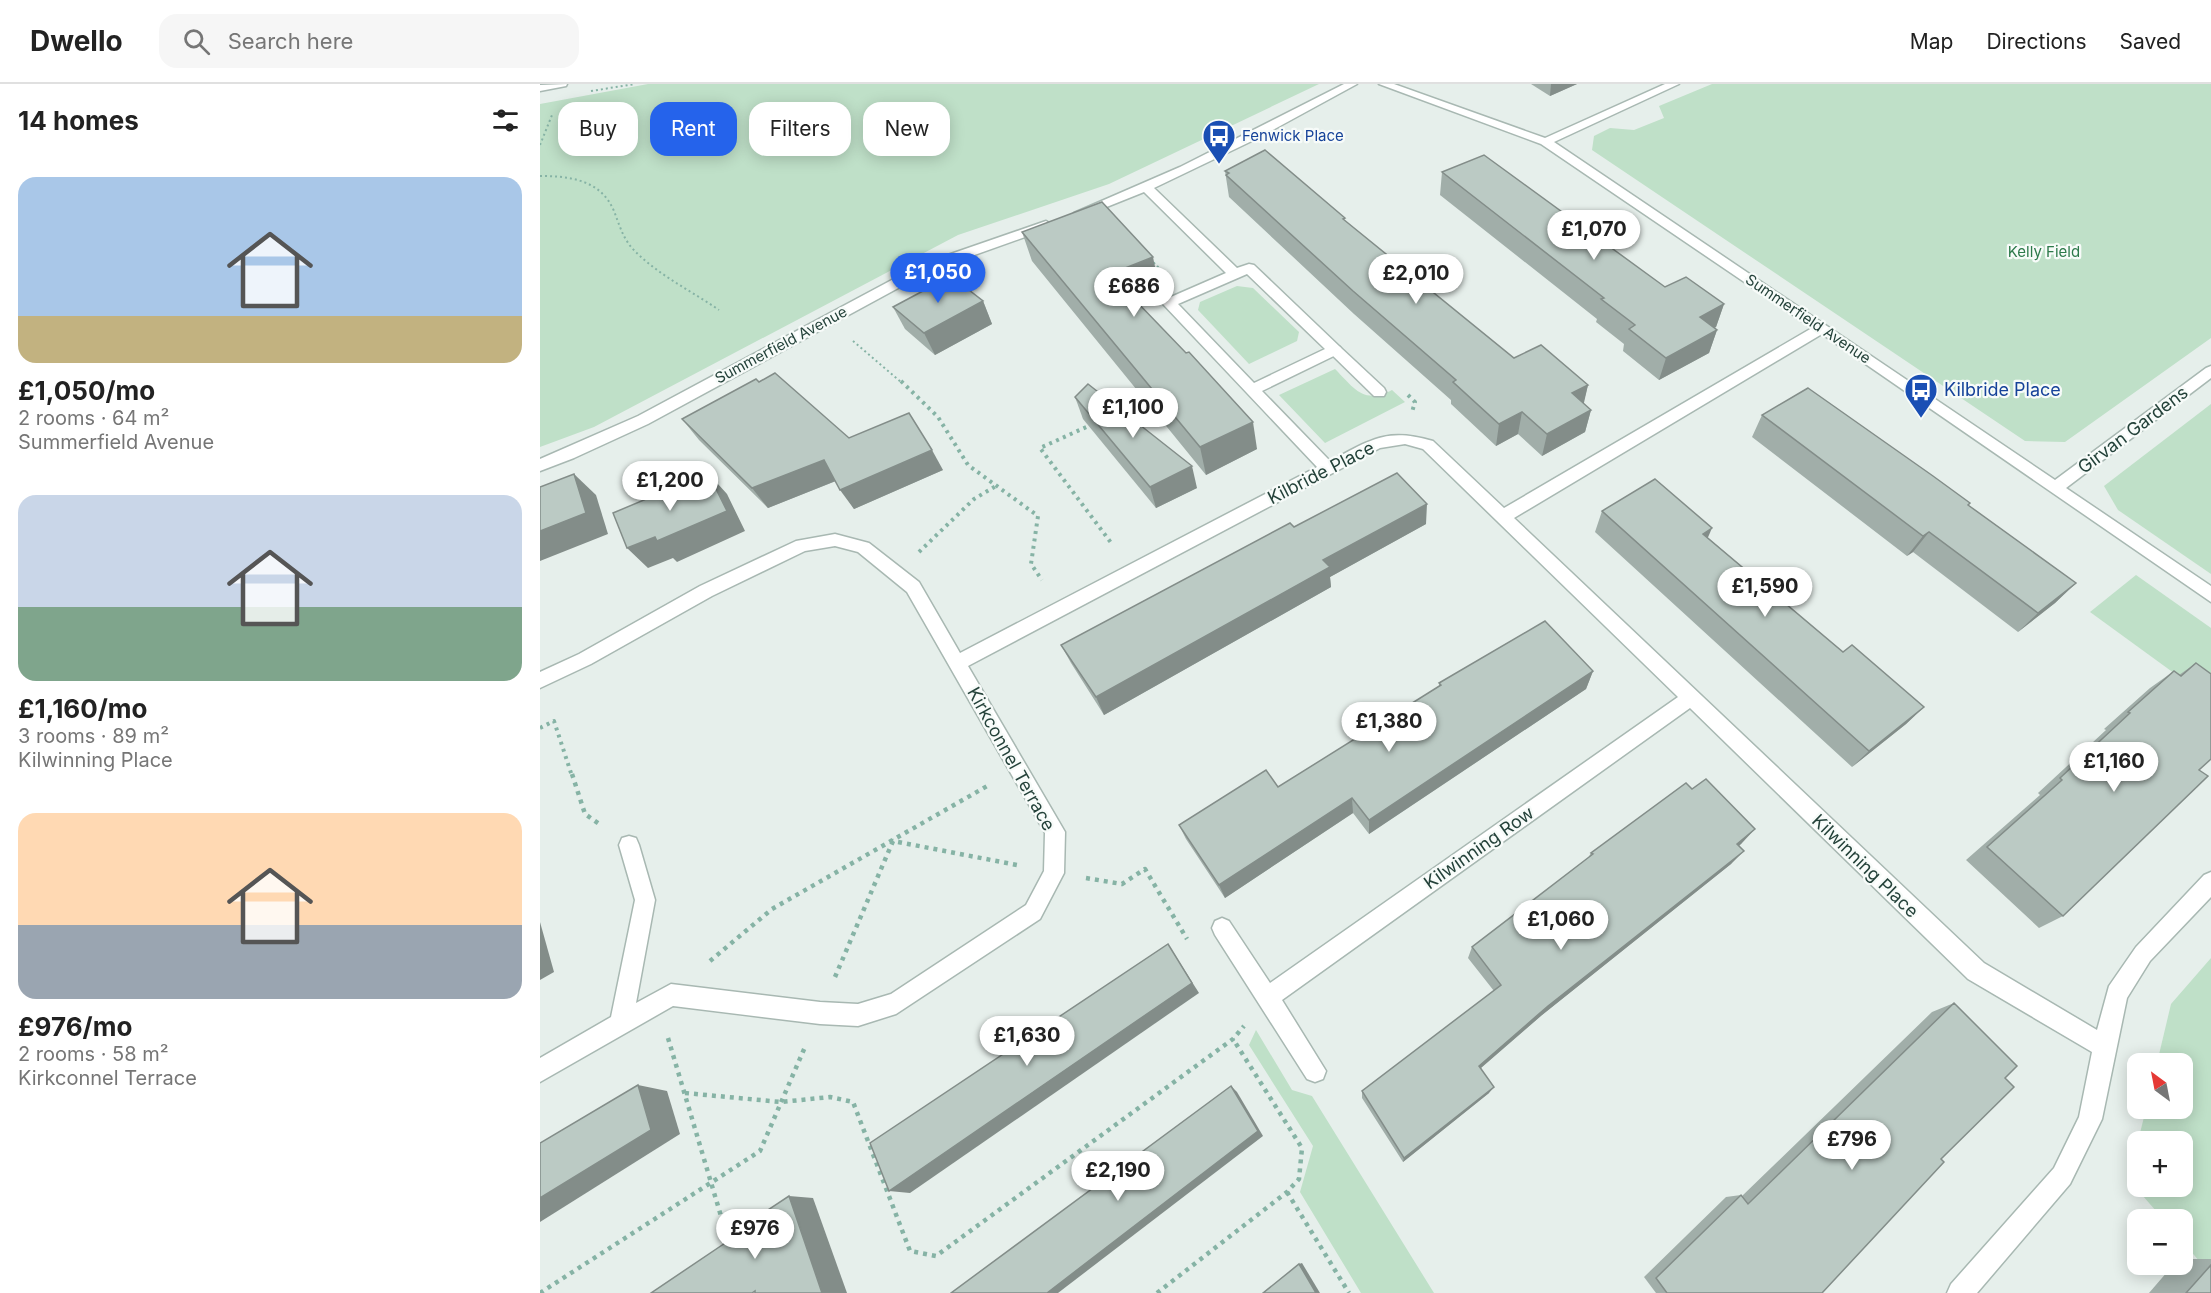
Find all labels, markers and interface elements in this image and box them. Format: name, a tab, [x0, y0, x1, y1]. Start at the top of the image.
search box	[159, 14, 579, 68]
text: Dwello	[30, 24, 123, 58]
icon: search	[180, 25, 213, 58]
text: Search here	[228, 28, 353, 54]
text: Map	[1910, 29, 1953, 54]
text: Directions	[1986, 29, 2087, 54]
text: Saved	[2120, 29, 2181, 54]
chip: Buy	[558, 102, 638, 156]
chip: Rent	[650, 102, 737, 156]
chip: Filters	[749, 102, 851, 156]
chip: New	[863, 102, 950, 156]
icon: filters	[489, 104, 522, 137]
text: 14 homes	[18, 105, 139, 136]
bus stop icon: Fenwick Place	[1201, 118, 1237, 165]
place label: Fenwick Place	[1242, 126, 1344, 145]
pin: £1,070	[1545, 210, 1643, 261]
icon: home	[216, 216, 324, 324]
text: £1,070	[1561, 217, 1627, 241]
park label: Kelly Field	[2008, 242, 2080, 261]
pin: £1,050	[889, 253, 987, 304]
pin: £2,010	[1367, 254, 1465, 305]
text: £1,050	[904, 260, 972, 284]
text: £2,010	[1382, 261, 1450, 285]
pin: £686	[1098, 267, 1170, 318]
street label: Summerfield Avenue	[1742, 270, 1875, 368]
text: £686	[1108, 274, 1160, 298]
street label: Summerfield Avenue	[711, 302, 850, 387]
bus stop icon: Kilbride Place	[1903, 372, 1939, 419]
text: £1,050/mo	[18, 375, 155, 406]
place label: Kilbride Place	[1944, 379, 2061, 400]
street label: Girvan Gardens	[2074, 381, 2192, 478]
pin: £1,100	[1084, 388, 1182, 439]
text: £1,100	[1102, 395, 1164, 419]
text: 2 rooms · 64 m²	[18, 406, 169, 430]
text: Summerfield Avenue	[18, 430, 214, 454]
street label: Kilbride Place	[1264, 437, 1378, 508]
pin: £1,200	[621, 461, 719, 512]
text: £1,200	[636, 468, 704, 492]
icon: home	[216, 534, 324, 642]
pin: £1,590	[1716, 567, 1814, 618]
text: £1,590	[1731, 574, 1799, 598]
street label: Kirkconnel Terrace	[963, 683, 1060, 834]
text: £1,160/mo	[18, 693, 148, 724]
pin: £1,380	[1340, 702, 1438, 753]
text: £1,380	[1355, 709, 1423, 733]
text: 3 rooms · 89 m²	[18, 724, 169, 748]
pin: £1,160	[2065, 742, 2163, 793]
text: Kilwinning Place	[18, 748, 173, 772]
text: £1,160	[2083, 749, 2145, 773]
street label: Kilwinning Row	[1420, 802, 1538, 893]
street label: Kilwinning Place	[1808, 810, 1923, 922]
icon: home	[216, 852, 324, 960]
pin: £1,060	[1512, 900, 1610, 951]
text: £1,060	[1527, 907, 1595, 931]
text: £976/mo	[18, 1011, 132, 1042]
pin: £1,630	[978, 1016, 1076, 1067]
text: £1,630	[994, 1023, 1060, 1047]
text: 2 rooms · 58 m²	[18, 1042, 169, 1066]
north arrow	[2127, 1053, 2193, 1119]
map controls	[2127, 1053, 2193, 1275]
text: Kirkconnel Terrace	[18, 1066, 197, 1090]
pin: £796	[1816, 1120, 1888, 1171]
text: £796	[1827, 1127, 1877, 1151]
button: +	[2127, 1131, 2193, 1197]
pin: £2,190	[1069, 1151, 1167, 1202]
text: £2,190	[1085, 1158, 1151, 1182]
pin: £976	[719, 1209, 791, 1260]
button: −	[2127, 1209, 2193, 1275]
text: £976	[730, 1216, 780, 1240]

